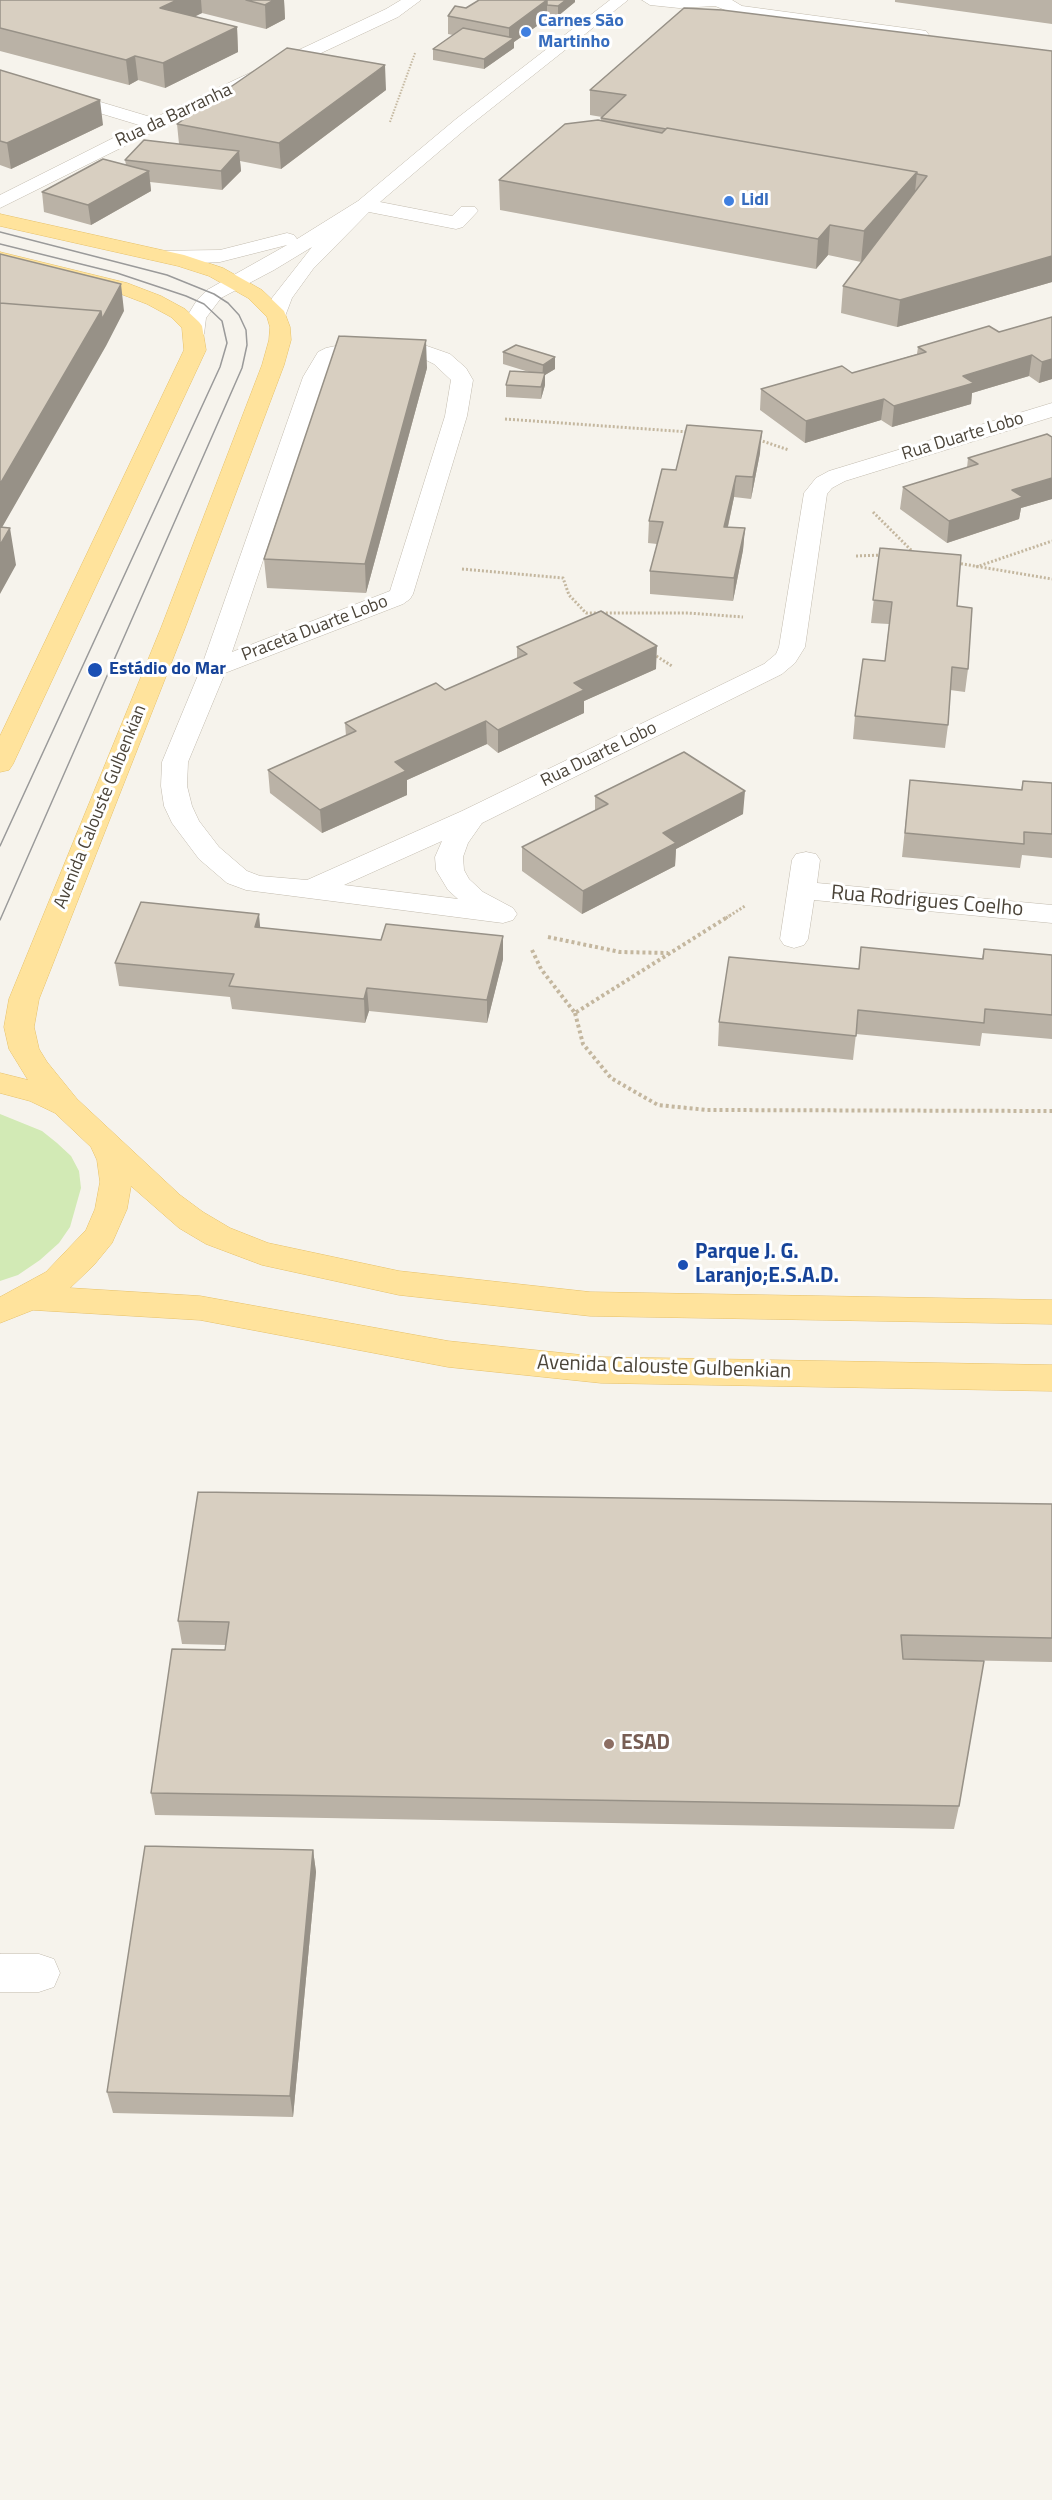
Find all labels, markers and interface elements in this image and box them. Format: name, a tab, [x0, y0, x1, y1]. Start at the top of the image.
place label: Carnes São Martinho	[538, 11, 624, 54]
marker: Carnes São Martinho	[519, 25, 533, 39]
street label: Rua da Barranha	[112, 80, 236, 152]
place label: Lidl	[741, 190, 769, 212]
marker: Lidl	[722, 194, 736, 208]
street label: Rua Duarte Lobo	[899, 408, 1027, 466]
street label: Praceta Duarte Lobo	[239, 591, 391, 667]
place label: Estádio do Mar	[109, 659, 226, 681]
marker: Estádio do Mar	[86, 661, 104, 679]
street label: Avenida Calouste Gulbenkian	[50, 702, 152, 912]
street label: Rua Duarte Lobo	[537, 718, 661, 792]
street label: Rua Rodrigues Coelho	[830, 881, 1024, 923]
place label: Parque J. G. Laranjo;E.S.A.D.	[695, 1240, 839, 1290]
marker: Parque J. G. Laranjo;E.S.A.D.	[676, 1258, 690, 1272]
street label: Avenida Calouste Gulbenkian	[536, 1351, 792, 1385]
place label: ESAD	[621, 1731, 670, 1757]
marker: ESAD	[602, 1737, 616, 1751]

